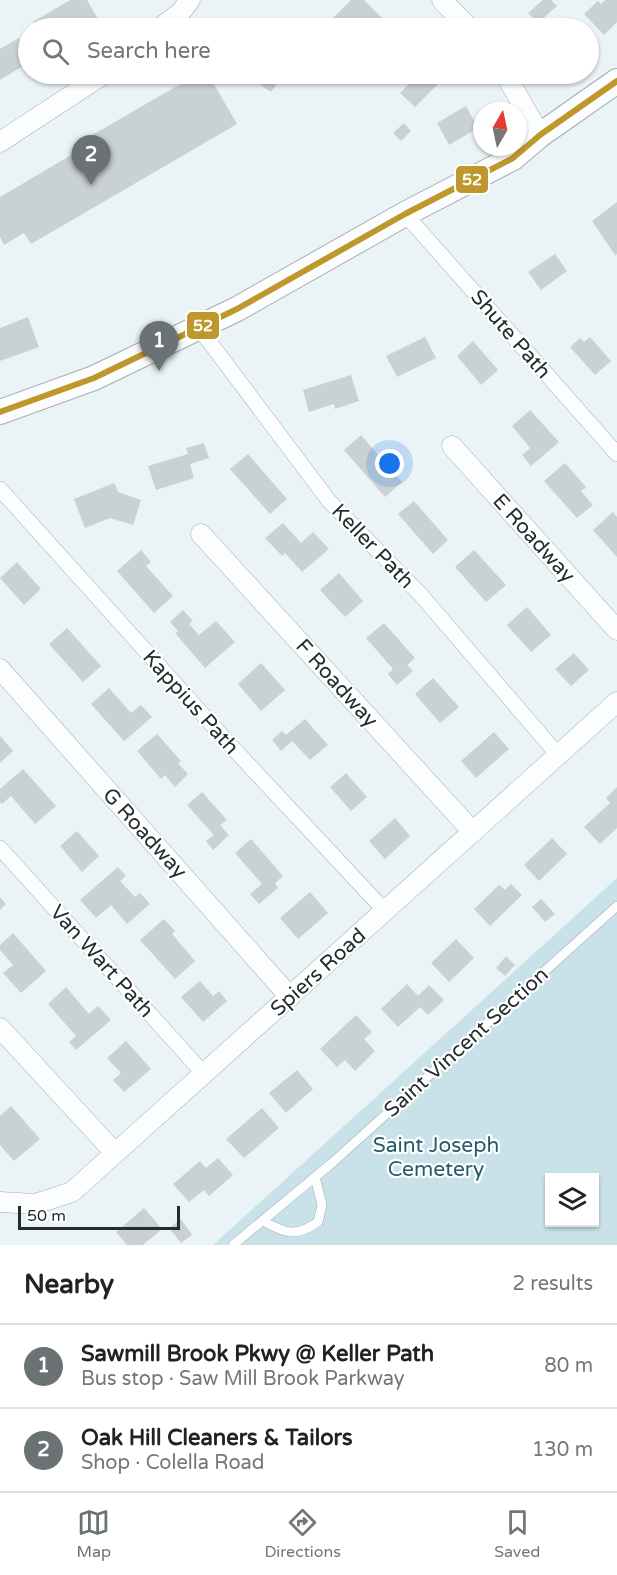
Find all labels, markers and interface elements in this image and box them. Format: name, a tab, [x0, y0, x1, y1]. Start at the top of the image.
search box	[18, 18, 599, 84]
icon: search	[39, 35, 72, 68]
text: Search here	[87, 38, 211, 64]
north arrow	[473, 102, 527, 156]
pin: 2	[72, 136, 110, 185]
line badge: 52	[455, 165, 489, 194]
text: 52	[462, 170, 482, 190]
street label: Shute Path	[465, 285, 556, 384]
line badge: 52	[186, 311, 220, 340]
text: 52	[193, 316, 213, 336]
pin: 1	[140, 322, 178, 371]
your location	[375, 449, 404, 478]
street label: E Roadway	[487, 489, 580, 588]
street label: Keller Path	[326, 499, 419, 594]
street label: F Roadway	[290, 634, 383, 733]
street label: Kappius Path	[137, 645, 244, 760]
street label: G Roadway	[97, 783, 192, 884]
street label: Van Wart Path	[44, 900, 159, 1023]
street label: Spiers Road	[266, 923, 371, 1022]
street label: Saint Vincent Section	[379, 962, 554, 1123]
park label: Saint Joseph Cemetery	[373, 1133, 499, 1182]
map controls	[545, 1173, 599, 1227]
button: layers	[545, 1173, 599, 1227]
scale bar	[18, 1203, 180, 1230]
text: 50 m	[27, 1206, 66, 1226]
text: Nearby	[24, 1269, 114, 1300]
text: 2 results	[513, 1272, 593, 1296]
text: Sawmill Brook Pkwy @ Keller Path	[81, 1341, 434, 1367]
text: 1	[37, 1354, 50, 1378]
text: 80 m	[544, 1354, 593, 1378]
text: Bus stop · Saw Mill Brook Parkway	[81, 1367, 405, 1391]
text: Oak Hill Cleaners & Tailors	[81, 1425, 353, 1451]
text: 2	[37, 1438, 50, 1462]
text: 130 m	[532, 1438, 593, 1462]
text: Shop · Colella Road	[81, 1451, 264, 1475]
tab: Map	[77, 1506, 111, 1562]
tab: Directions	[264, 1506, 341, 1562]
tab: Saved	[494, 1506, 540, 1562]

